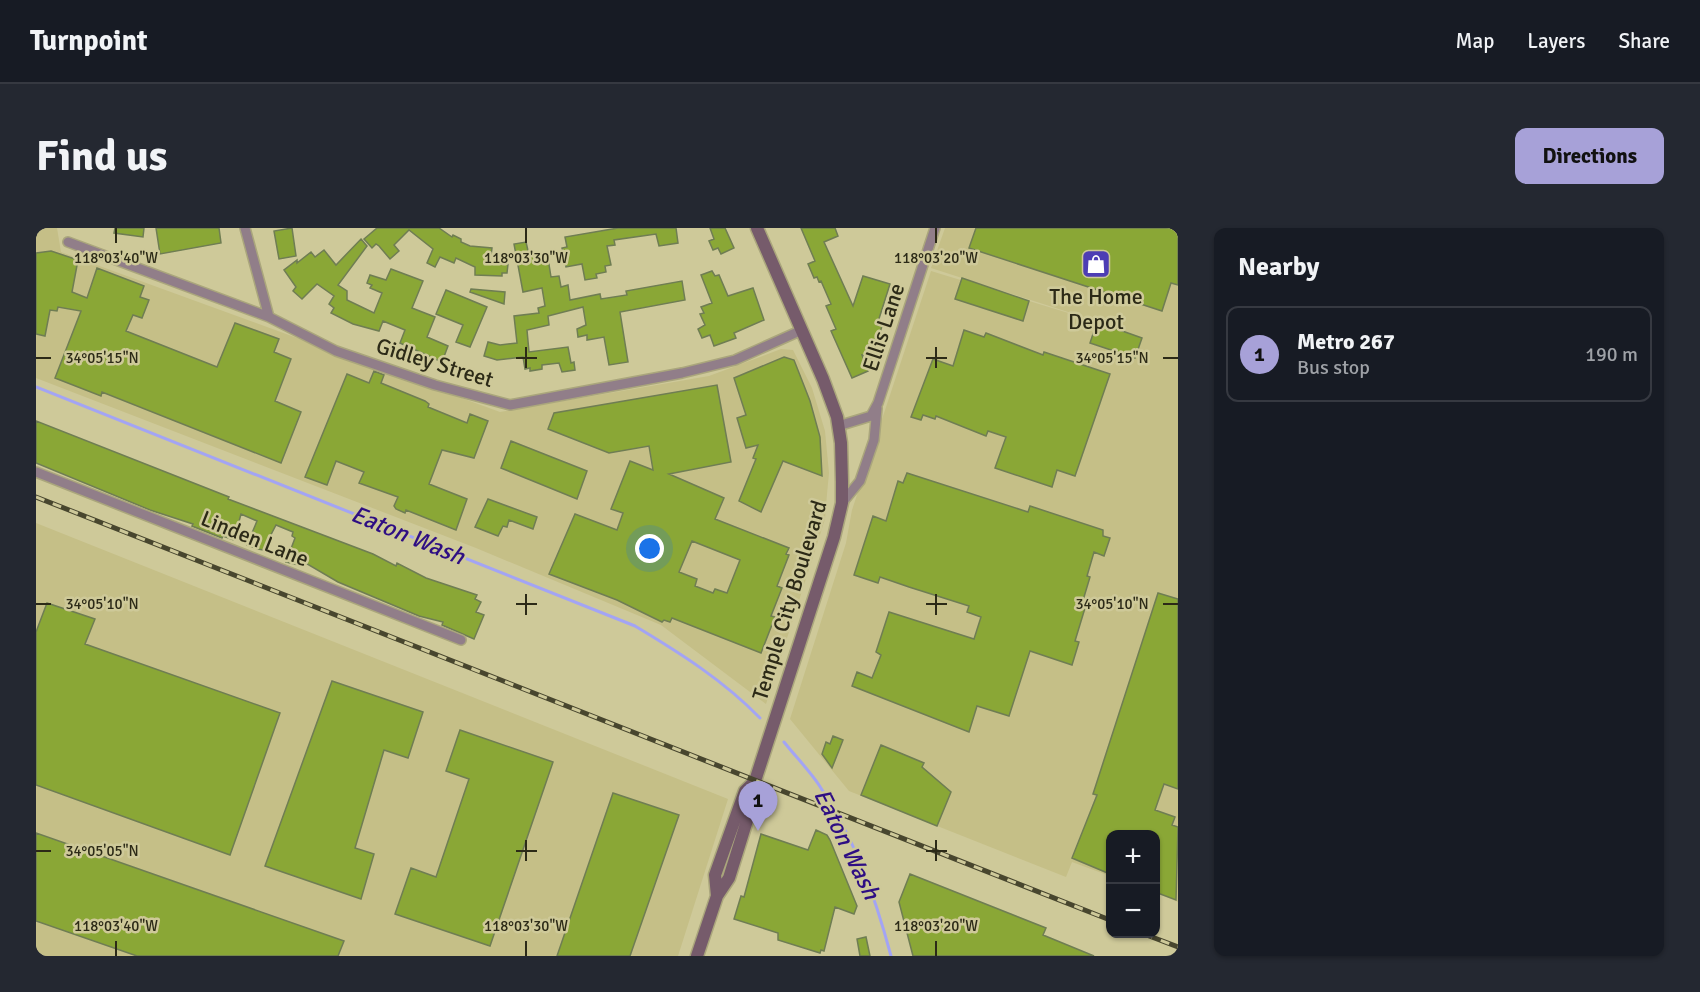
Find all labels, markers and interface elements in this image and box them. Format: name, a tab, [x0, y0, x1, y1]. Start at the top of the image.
text: Turnpoint	[30, 24, 147, 58]
text: Map	[1456, 28, 1494, 54]
text: Layers	[1527, 28, 1585, 54]
text: Share	[1618, 28, 1670, 54]
button: Directions	[1515, 128, 1664, 184]
text: Find us	[36, 131, 167, 182]
shop icon: The Home Depot	[1080, 248, 1112, 280]
text: 118°03'40"W	[74, 249, 158, 267]
text: 118°03'30"W	[484, 249, 568, 267]
text: 118°03'20"W	[894, 249, 978, 267]
text: Nearby	[1238, 251, 1319, 283]
street label: Ellis Lane	[857, 280, 910, 375]
place label: The Home Depot	[1049, 283, 1143, 335]
text: Metro 267	[1297, 328, 1395, 355]
street label: Gidley Street	[373, 332, 497, 393]
text: 1	[1254, 342, 1265, 367]
text: 190 m	[1585, 342, 1638, 367]
text: 34°05'15"N	[65, 349, 139, 367]
text: 34°05'15"N	[1075, 349, 1149, 367]
text: Bus stop	[1297, 355, 1370, 380]
street label: Temple City Boulevard	[746, 497, 833, 703]
water label: Eaton Wash	[347, 499, 470, 572]
street label: Linden Lane	[197, 505, 313, 572]
your location	[635, 534, 664, 563]
text: 34°05'10"N	[65, 595, 139, 613]
text: 34°05'10"N	[1075, 595, 1149, 613]
pin: 1	[738, 782, 778, 831]
water label: Eaton Wash	[807, 784, 887, 905]
map controls	[1106, 830, 1160, 938]
button: +	[1106, 830, 1160, 884]
text: 34°05'05"N	[65, 842, 139, 860]
button: −	[1106, 884, 1160, 938]
text: 118°03'40"W	[74, 917, 158, 935]
text: 118°03'30"W	[484, 917, 568, 935]
text: 118°03'20"W	[894, 917, 978, 935]

